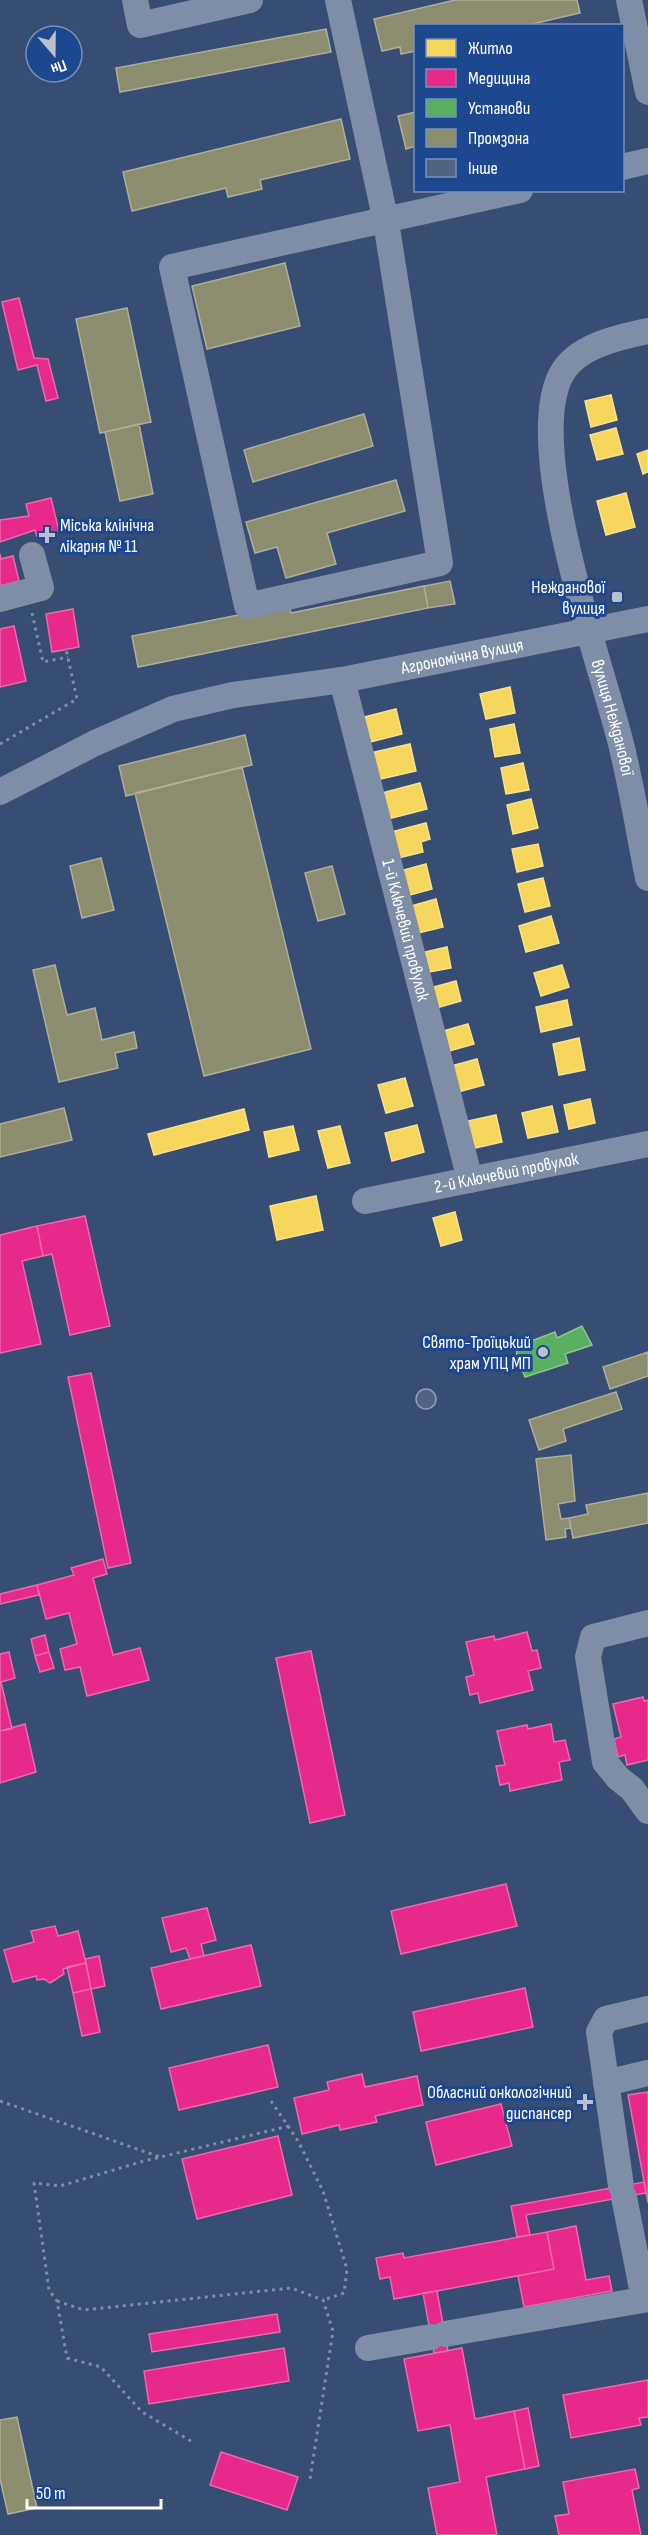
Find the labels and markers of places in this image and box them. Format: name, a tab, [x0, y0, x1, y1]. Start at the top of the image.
place label: Міська клінічна лікарня № 11	[60, 515, 154, 557]
marker: Міська клінічна лікарня № 11	[38, 526, 56, 544]
place label: Нежданової вулиця	[531, 577, 606, 619]
marker: Нежданової вулиця	[610, 590, 624, 604]
place label: Свято-Троїцький храм УПЦ МП	[422, 1332, 531, 1374]
marker: Свято-Троїцький храм УПЦ МП	[536, 1345, 550, 1359]
place label: Обласний онкологічний диспансер	[427, 2082, 572, 2124]
marker: Обласний онкологічний диспансер	[576, 2093, 594, 2111]

